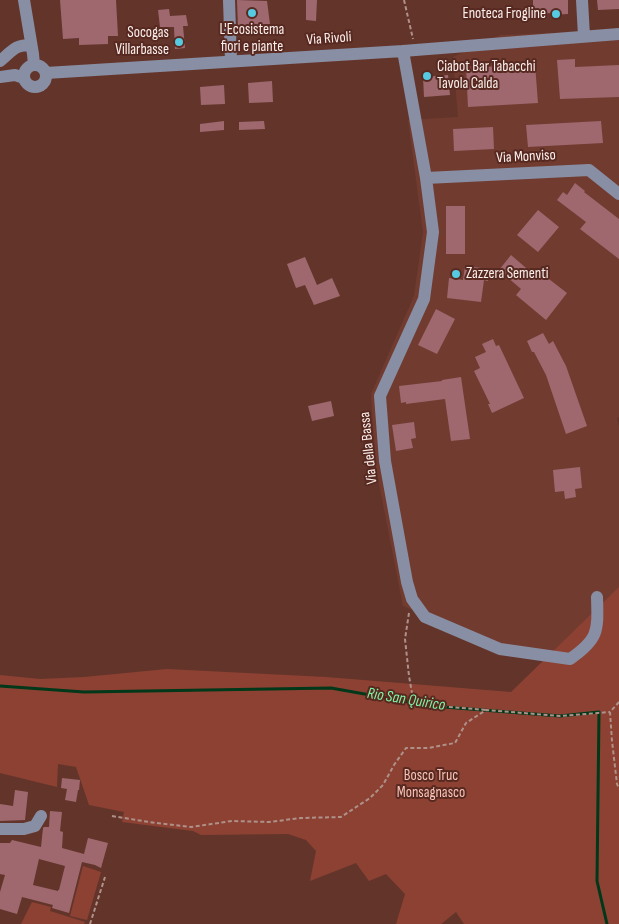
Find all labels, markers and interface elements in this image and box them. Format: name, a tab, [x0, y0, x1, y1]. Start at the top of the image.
place label: Enoteca Frogline	[462, 5, 546, 23]
marker: L'Ecosistema fiori e piante	[246, 7, 258, 19]
marker: Enoteca Frogline	[550, 8, 562, 20]
place label: L'Ecosistema fiori e piante	[220, 21, 284, 56]
place label: Socogas Villarbasse	[115, 24, 169, 59]
street label: Via Rivoli	[306, 28, 352, 50]
marker: Socogas Villarbasse	[173, 36, 185, 48]
place label: Ciabot Bar Tabacchi Tavola Calda	[437, 58, 535, 93]
marker: Ciabot Bar Tabacchi Tavola Calda	[421, 70, 433, 82]
street label: Via Monviso	[496, 146, 556, 168]
place label: Zazzera Sementi	[466, 265, 549, 283]
marker: Zazzera Sementi	[450, 268, 462, 280]
street label: Via della Bassa	[356, 411, 382, 485]
water label: Rio San Quirico	[366, 684, 446, 716]
park label: Bosco Truc Monsagnasco	[397, 767, 465, 802]

